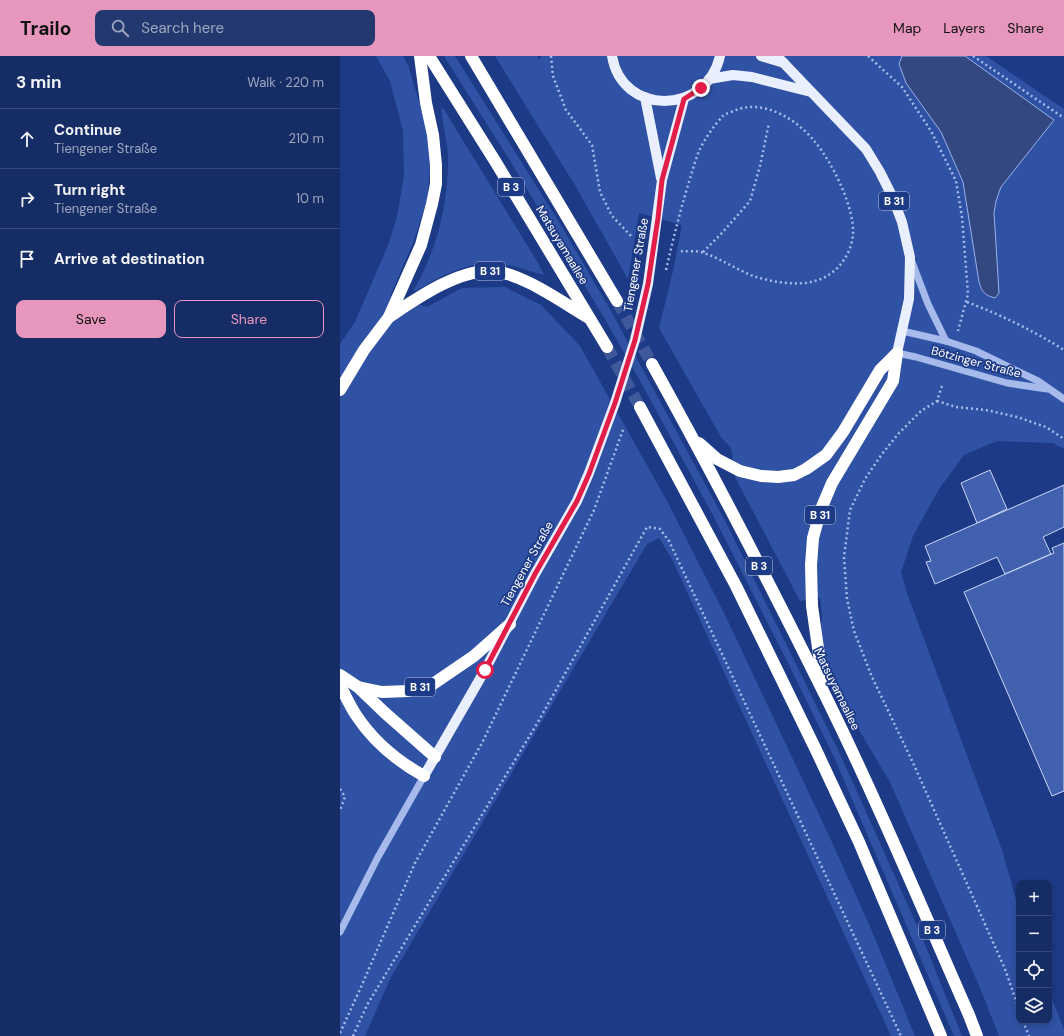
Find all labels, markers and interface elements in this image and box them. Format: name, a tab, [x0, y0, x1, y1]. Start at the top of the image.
search box	[95, 10, 375, 46]
text: Trailo	[20, 16, 71, 41]
icon: search	[109, 17, 131, 39]
text: Search here	[141, 18, 224, 38]
text: Map	[893, 19, 921, 37]
text: Layers	[943, 19, 985, 37]
text: Share	[1007, 19, 1044, 37]
text: 3 min	[16, 71, 61, 93]
text: Walk · 220 m	[247, 74, 324, 91]
route end	[692, 79, 710, 97]
text: Continue	[54, 120, 122, 140]
icon: ahead	[16, 128, 38, 150]
text: 210 m	[289, 130, 324, 147]
text: Tiengener Straße	[54, 140, 157, 157]
road number: B 3	[498, 178, 524, 196]
text: Turn right	[54, 180, 125, 200]
icon: right	[16, 188, 38, 210]
text: 10 m	[296, 190, 324, 207]
road number: B 31	[879, 192, 909, 210]
text: Tiengener Straße	[54, 200, 157, 217]
street label: Matsuyamaallee	[532, 202, 592, 288]
street label: Tiengener Straße	[620, 217, 652, 313]
icon: arrive	[16, 248, 38, 270]
text: Arrive at destination	[54, 249, 205, 269]
road number: B 31	[475, 262, 505, 280]
button: Save	[16, 300, 166, 338]
button: Share	[174, 300, 324, 338]
street label: Bötzinger Straße	[929, 342, 1023, 382]
road number: B 31	[805, 506, 835, 524]
street label: Tiengener Straße	[497, 518, 557, 609]
road number: B 3	[746, 557, 772, 575]
street label: Matsuyamaallee	[810, 645, 864, 733]
route start	[476, 661, 494, 679]
road number: B 31	[405, 678, 435, 696]
map controls	[1016, 880, 1052, 1024]
button: +	[1016, 880, 1052, 916]
button: −	[1016, 916, 1052, 952]
road number: B 3	[919, 921, 945, 939]
button: locate	[1016, 952, 1052, 988]
button: layers	[1016, 988, 1052, 1024]

